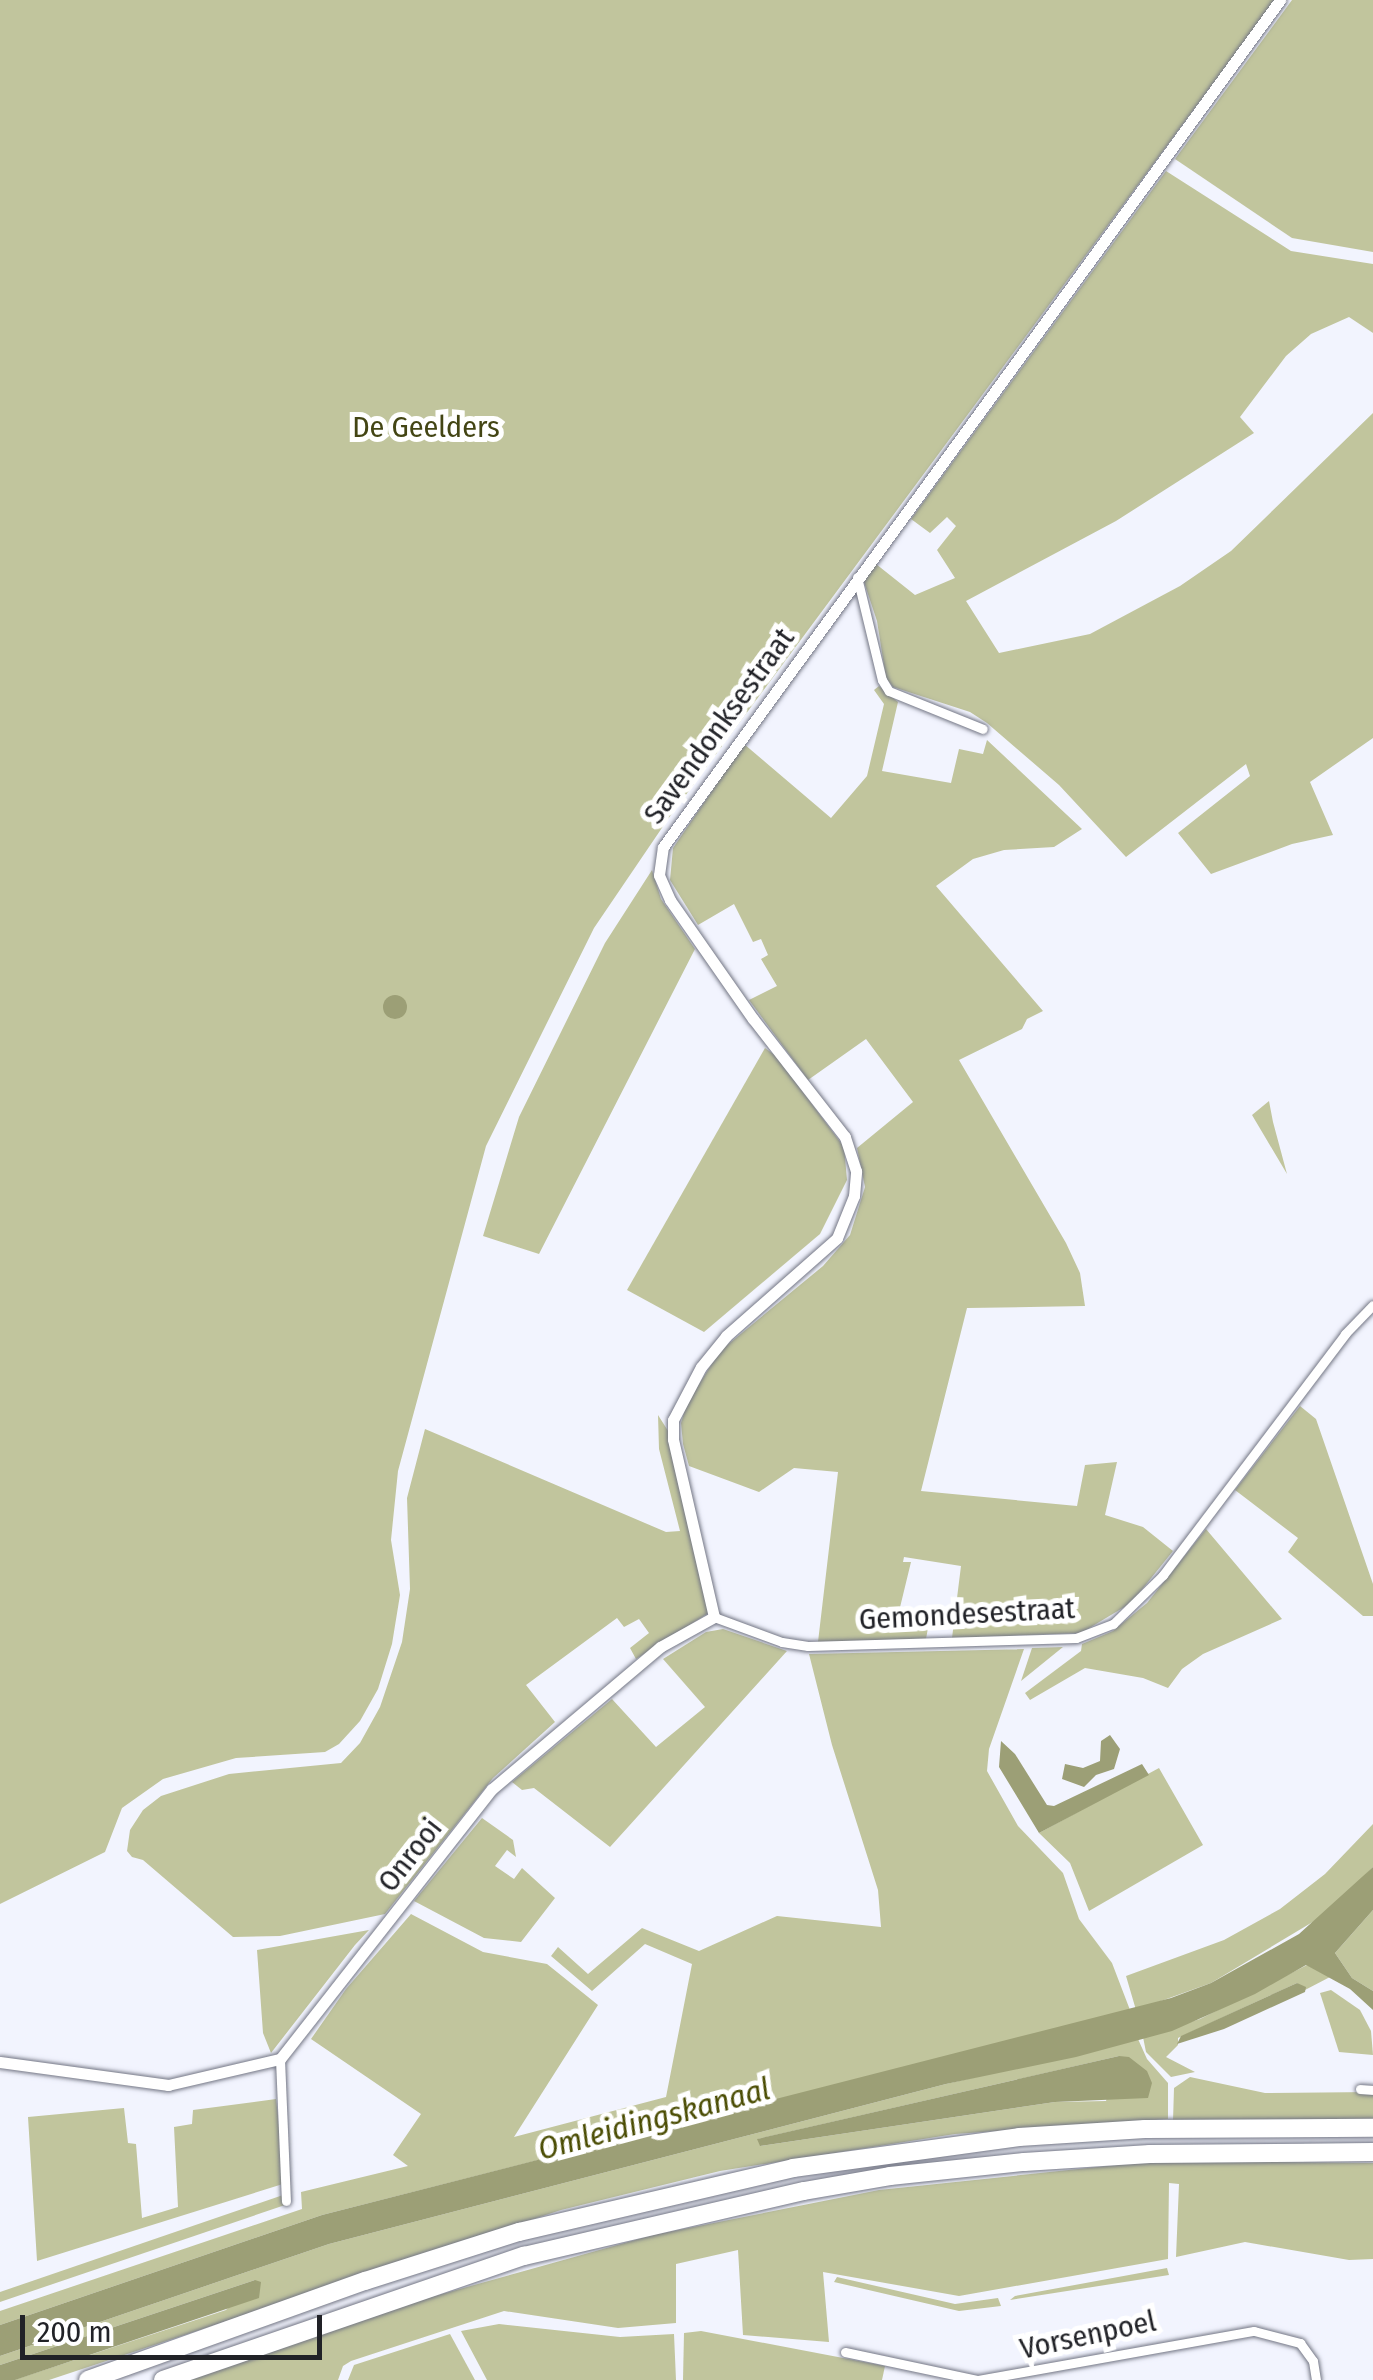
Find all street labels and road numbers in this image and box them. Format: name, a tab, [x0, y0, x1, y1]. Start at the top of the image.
street label: Savendonksestraat	[636, 621, 802, 831]
street label: Gemondesestraat	[858, 1590, 1076, 1638]
street label: Onrooi	[370, 1811, 450, 1899]
street label: Vorsenpoel	[1017, 2303, 1159, 2367]

